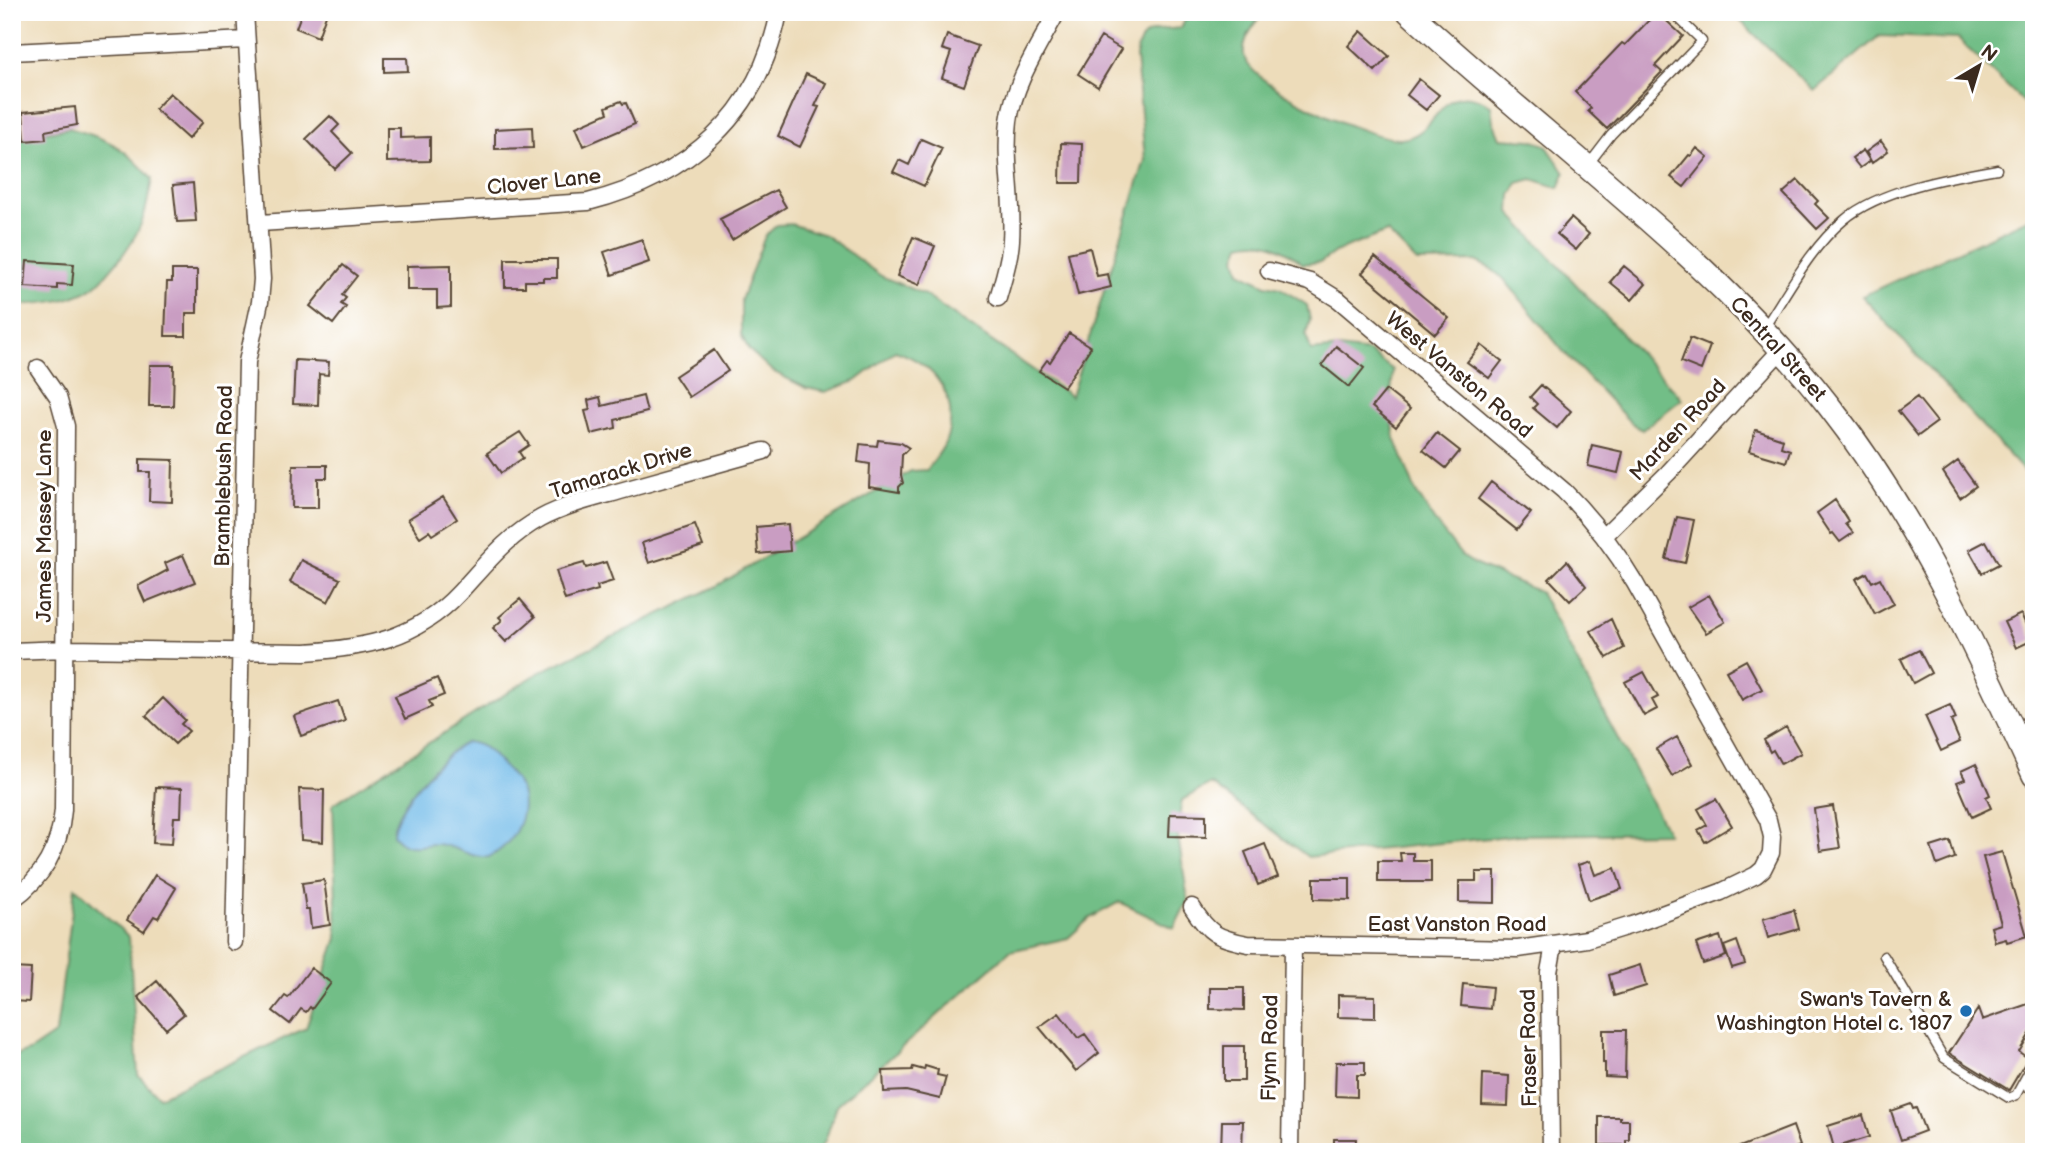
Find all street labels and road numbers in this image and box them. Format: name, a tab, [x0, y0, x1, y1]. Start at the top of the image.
street label: Clover Lane	[486, 164, 602, 200]
street label: Central Street	[1724, 291, 1832, 407]
street label: West Vanston Road	[1381, 306, 1537, 444]
street label: Marden Road	[1625, 374, 1731, 486]
street label: Bramblebush Road	[210, 385, 238, 567]
street label: James Massey Lane	[32, 430, 57, 622]
street label: Tamarack Drive	[547, 438, 695, 504]
street label: East Vanston Road	[1367, 912, 1547, 937]
street label: Fraser Road	[1515, 989, 1543, 1107]
street label: Flynn Road	[1257, 994, 1283, 1102]

